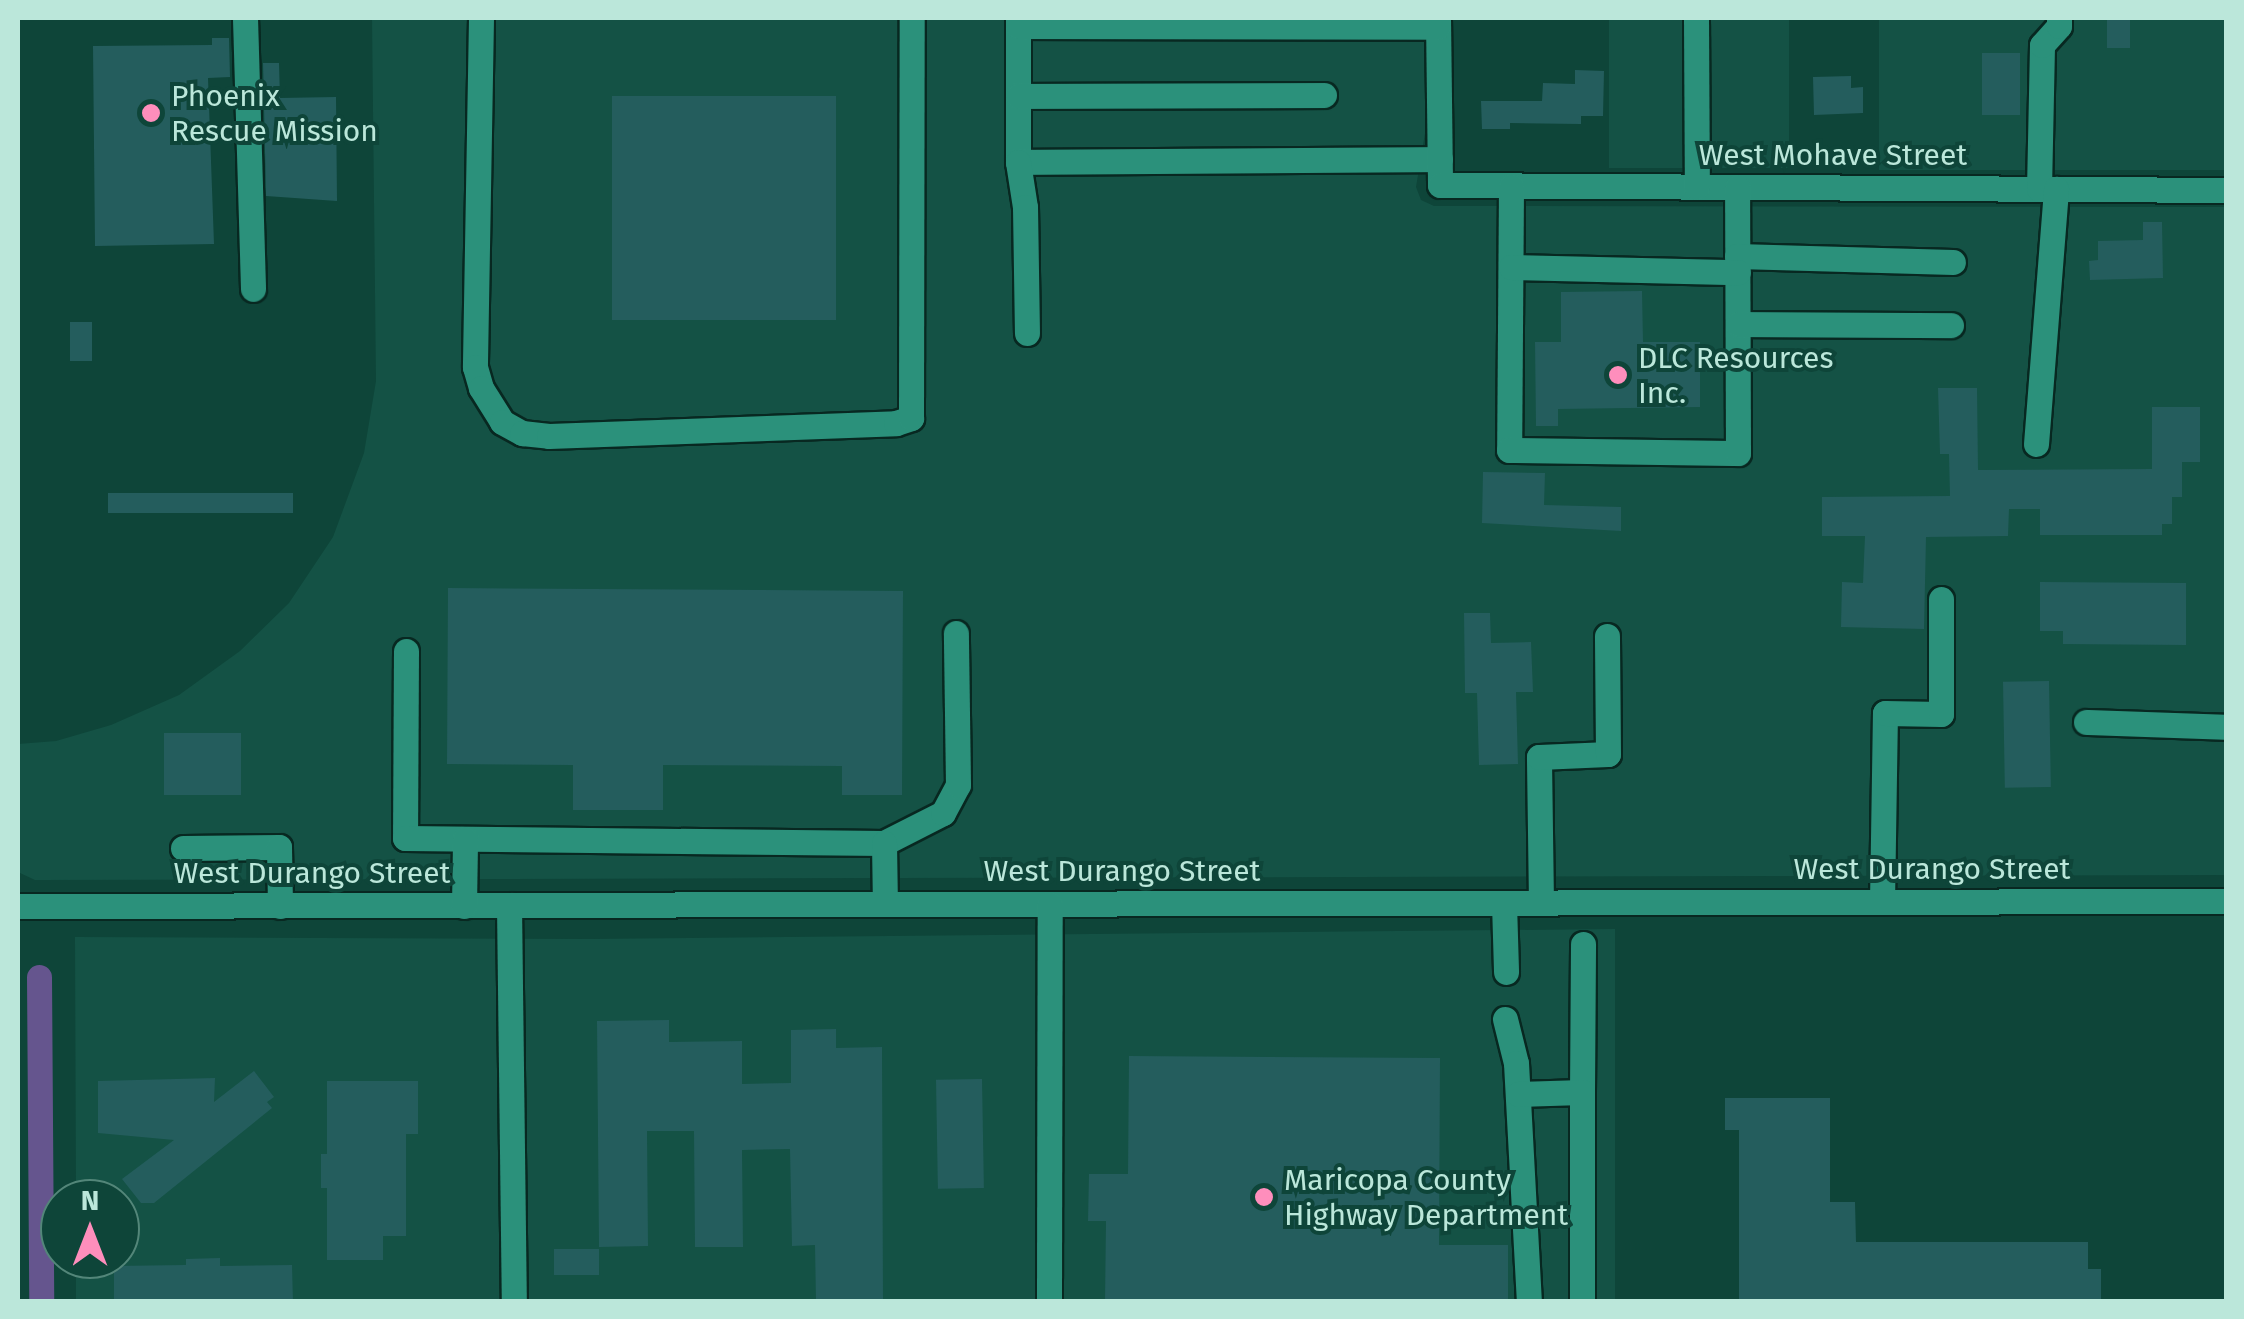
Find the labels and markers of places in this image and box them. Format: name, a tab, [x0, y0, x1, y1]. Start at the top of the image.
place label: Phoenix Rescue Mission	[171, 78, 378, 148]
marker: Phoenix Rescue Mission	[140, 102, 162, 124]
place label: DLC Resources Inc.	[1638, 340, 1833, 410]
marker: DLC Resources Inc.	[1607, 364, 1629, 386]
place label: Maricopa County Highway Department	[1284, 1162, 1568, 1232]
marker: Maricopa County Highway Department	[1253, 1186, 1275, 1208]

